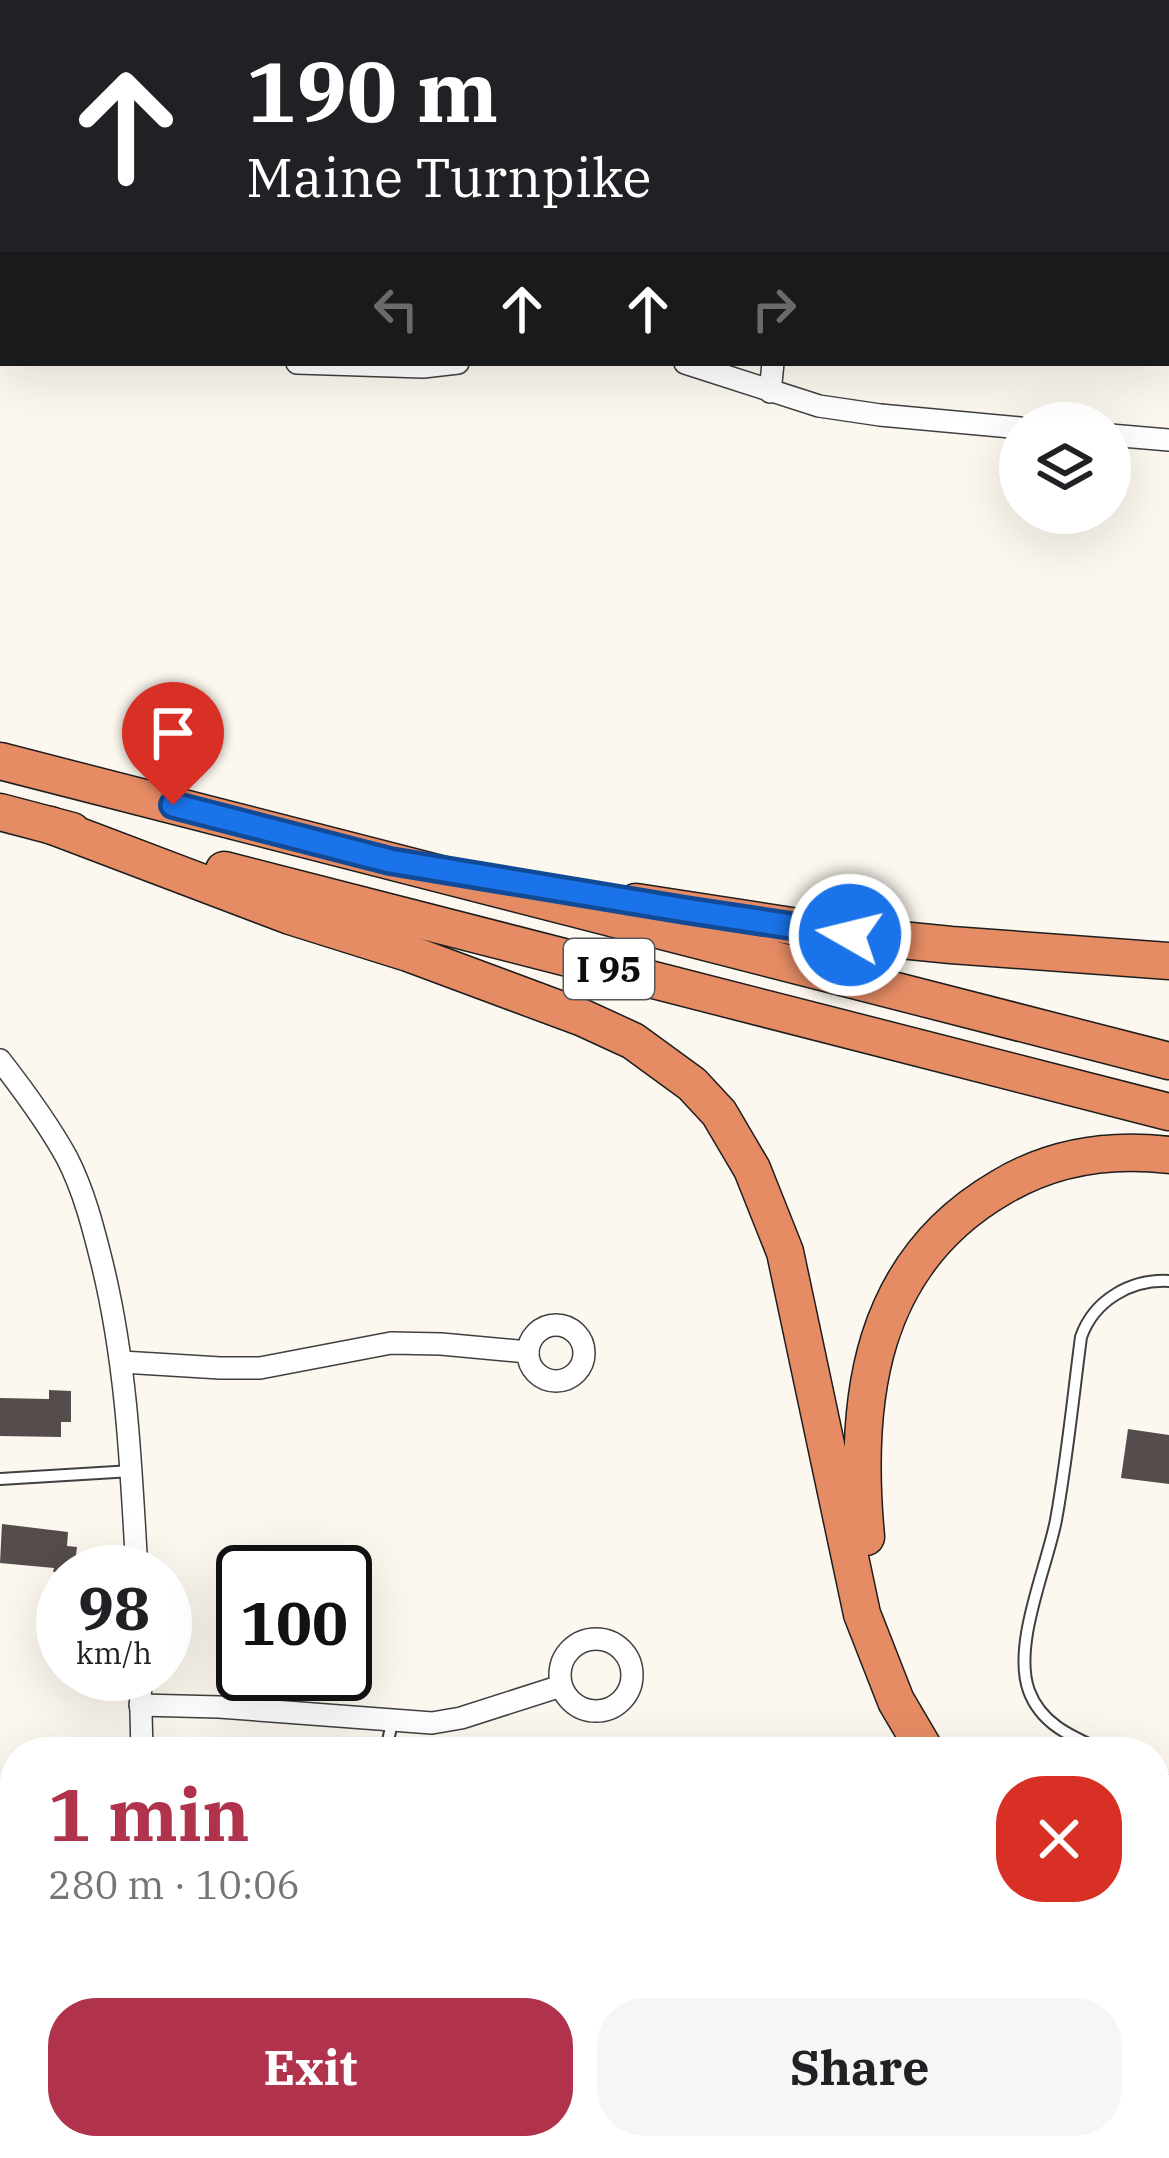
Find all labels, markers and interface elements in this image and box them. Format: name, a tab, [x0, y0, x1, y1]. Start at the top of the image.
text: 190 m	[246, 36, 498, 145]
icon: ahead	[48, 48, 204, 204]
text: Maine Turnpike	[246, 142, 651, 212]
icon: left	[363, 276, 429, 342]
icon: ahead	[489, 276, 555, 342]
icon: ahead	[615, 276, 681, 342]
icon: right	[741, 276, 807, 342]
map controls	[999, 402, 1131, 534]
button: layers	[999, 402, 1131, 534]
pin	[122, 682, 224, 805]
icon: arrive	[140, 700, 206, 766]
position arrow	[787, 872, 913, 998]
road number: I 95	[564, 939, 654, 999]
speed limit sign: 100	[216, 1545, 372, 1701]
text: 98	[78, 1568, 150, 1647]
text: km/h	[76, 1633, 152, 1672]
text: 1 min	[48, 1767, 250, 1861]
button: close	[996, 1776, 1122, 1902]
text: 280 m · 10:06	[48, 1859, 300, 1910]
button: Exit	[48, 1998, 573, 2136]
button: Share	[597, 1998, 1122, 2136]

